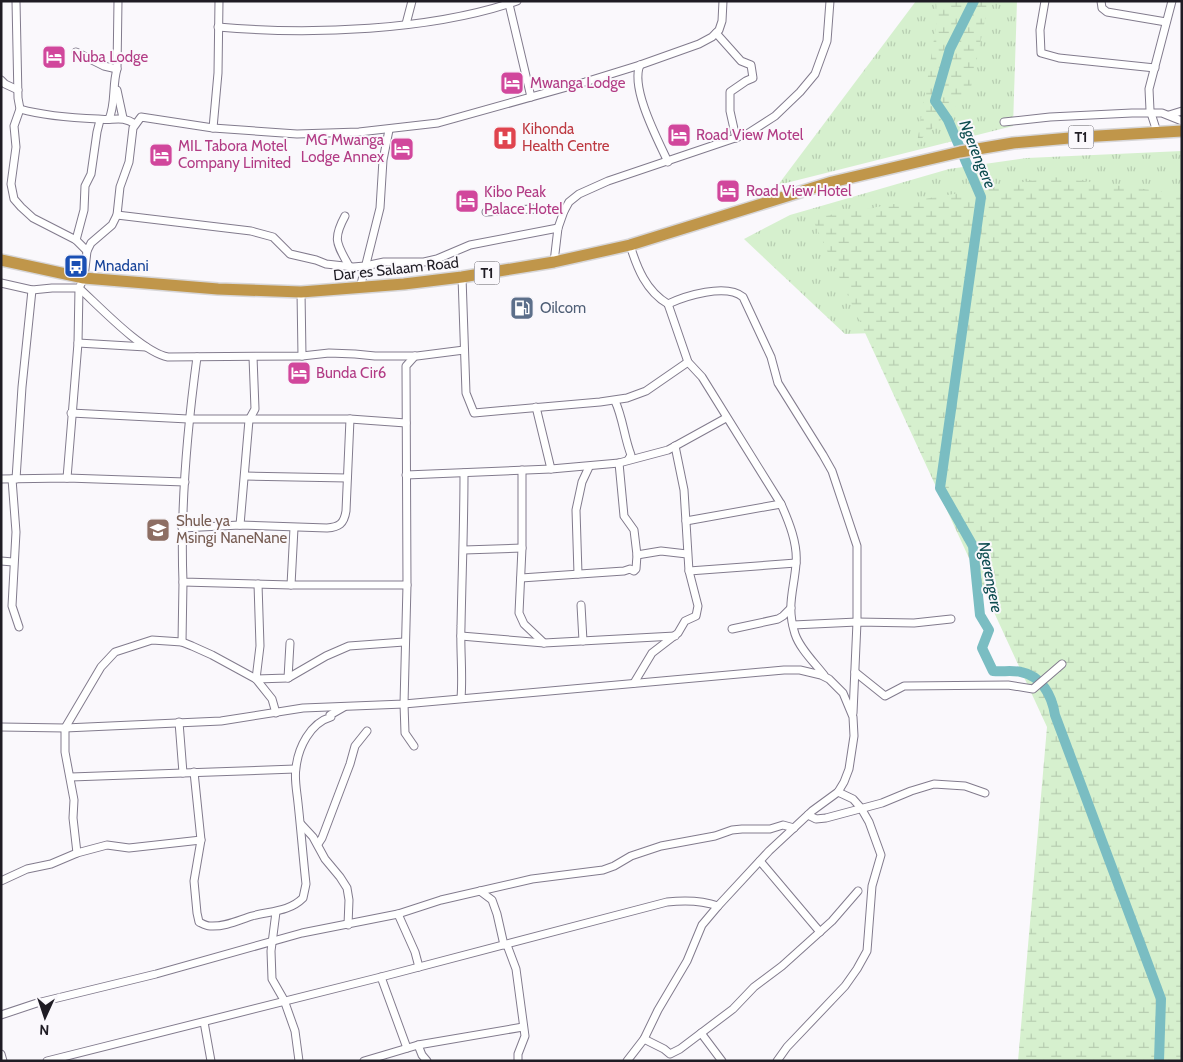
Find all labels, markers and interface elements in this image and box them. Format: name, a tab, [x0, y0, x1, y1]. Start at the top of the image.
hotel icon: Nuba Lodge	[41, 44, 67, 70]
place label: Nuba Lodge	[72, 48, 149, 66]
hotel icon: Mwanga Lodge	[499, 70, 525, 96]
place label: Mwanga Lodge	[530, 74, 626, 92]
water label: Ngerengere	[955, 117, 1000, 191]
place label: Kihonda Health Centre	[522, 120, 610, 155]
hotel icon: Road View Motel	[666, 122, 692, 148]
hospital icon: Kihonda Health Centre	[492, 125, 518, 151]
road number: T1	[1068, 125, 1094, 148]
place label: Road View Motel	[696, 126, 804, 144]
place label: MG Mwanga Lodge Annex	[301, 131, 385, 166]
hotel icon: MG Mwanga Lodge Annex	[389, 136, 415, 162]
place label: MIL Tabora Motel Company Limited	[178, 137, 291, 172]
hotel icon: MIL Tabora Motel Company Limited	[148, 142, 174, 168]
hotel icon: Road View Hotel	[715, 178, 741, 204]
place label: Road View Hotel	[746, 182, 852, 200]
place label: Kibo Peak Palace Hotel	[484, 183, 563, 218]
hotel icon: Kibo Peak Palace Hotel	[454, 188, 480, 214]
bus stop icon: Mnadani	[63, 253, 89, 279]
street label: Dar es Salaam Road	[332, 253, 460, 285]
place label: Mnadani	[94, 257, 149, 275]
road number: T1	[474, 262, 500, 284]
fuel station icon: Oilcom	[509, 295, 535, 321]
place label: Oilcom	[540, 299, 586, 317]
hotel icon: Bunda Cir6	[286, 360, 312, 386]
place label: Bunda Cir6	[316, 364, 386, 382]
place label: Shule ya Msingi NaneNane	[176, 512, 288, 547]
school or university icon: Shule ya Msingi NaneNane	[145, 517, 171, 543]
water label: Ngerengere	[974, 540, 1007, 614]
north arrow	[20, 992, 70, 1042]
text: N	[39, 1021, 50, 1039]

